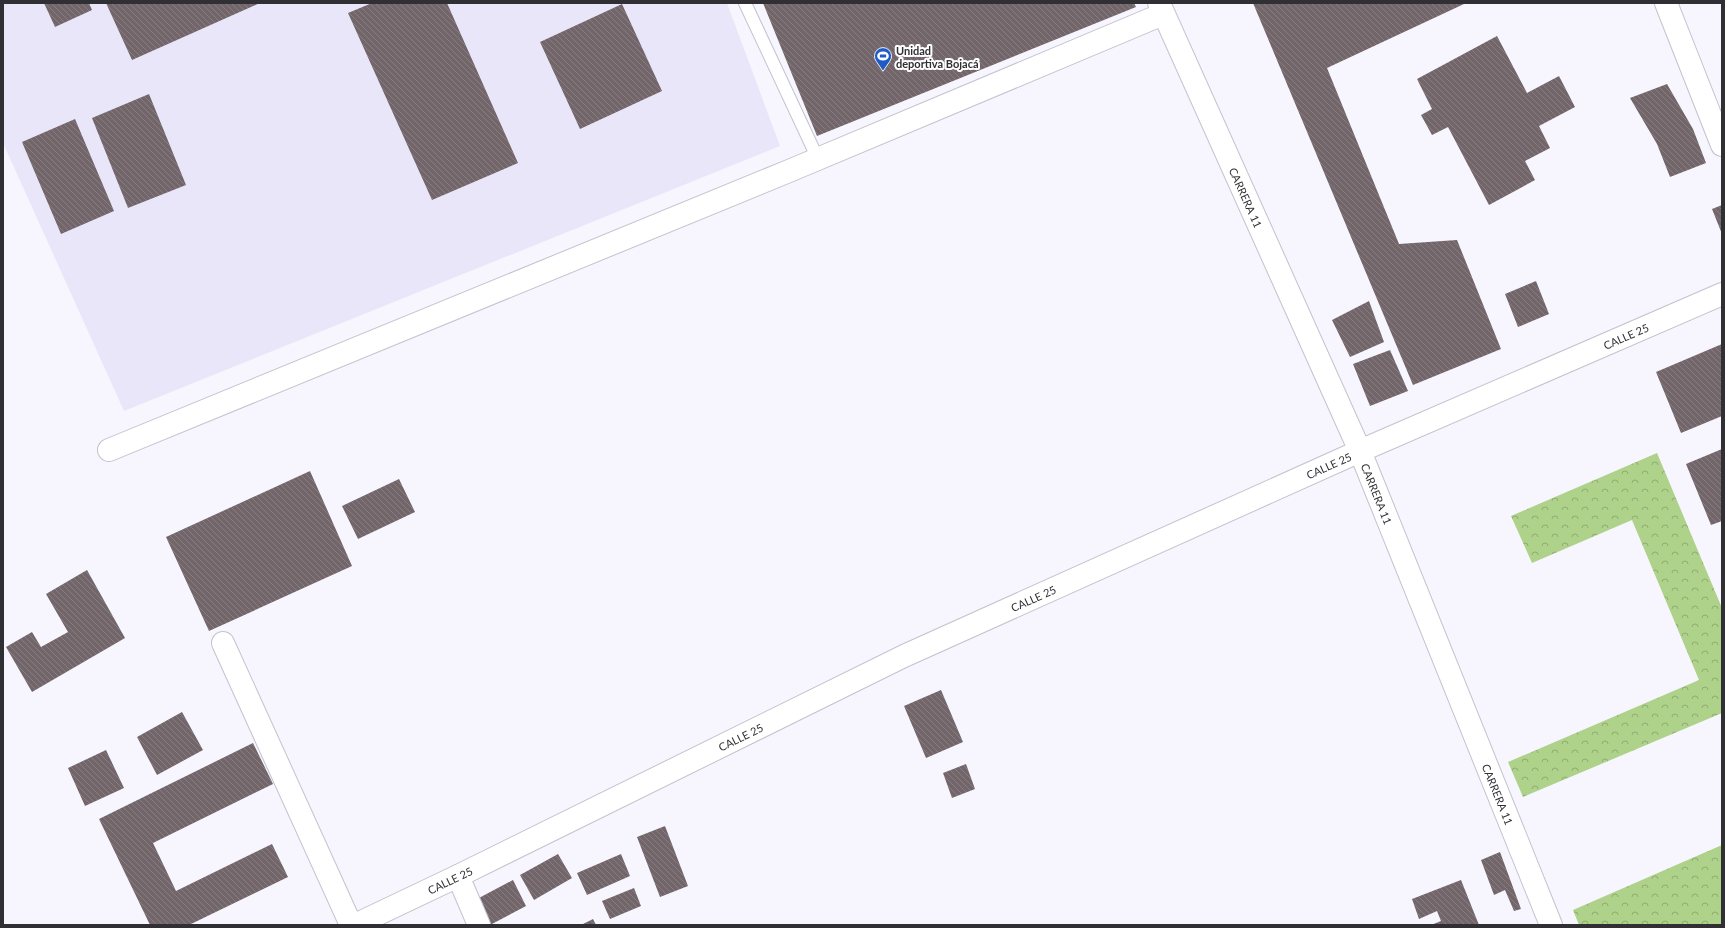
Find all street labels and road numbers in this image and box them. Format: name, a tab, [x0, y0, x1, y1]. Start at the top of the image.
street label: CARRERA 11	[1227, 165, 1265, 229]
street label: CALLE 25	[1601, 320, 1650, 351]
street label: CALLE 25	[1304, 449, 1353, 481]
street label: CARRERA 11	[1359, 461, 1395, 526]
street label: CALLE 25	[1009, 582, 1058, 614]
street label: CALLE 25	[716, 720, 765, 753]
street label: CARRERA 11	[1480, 762, 1516, 827]
street label: CALLE 25	[425, 864, 474, 896]

